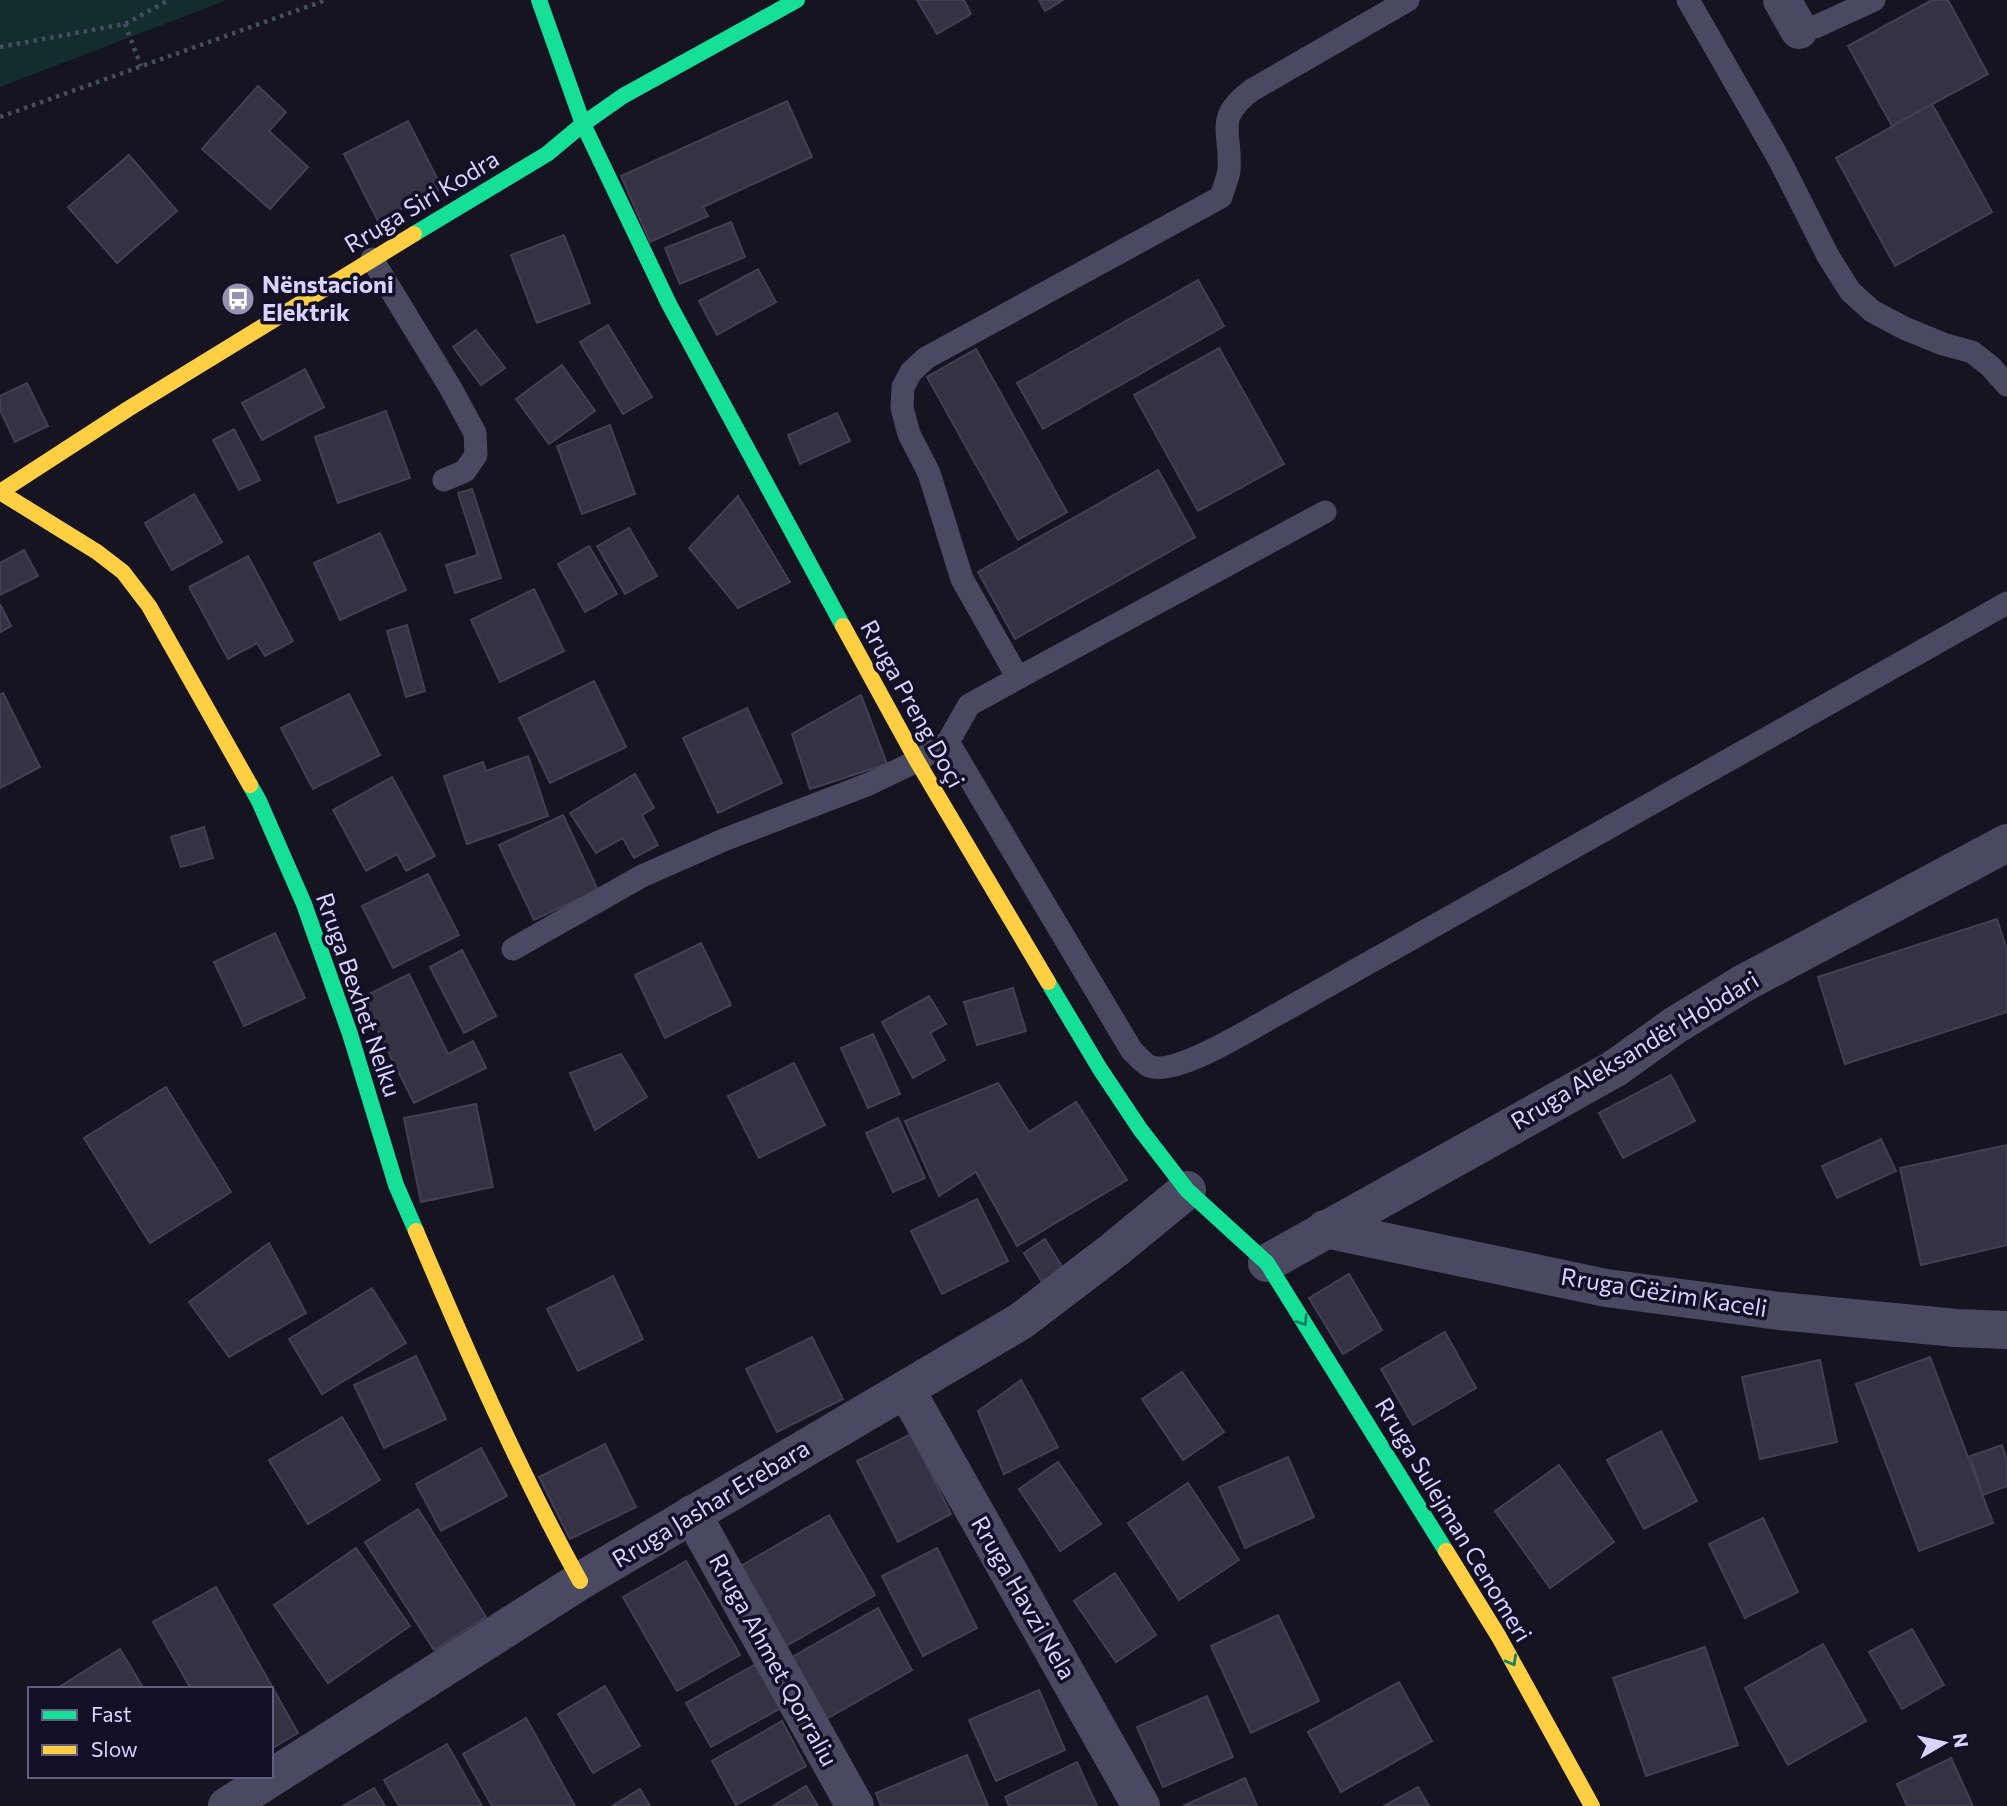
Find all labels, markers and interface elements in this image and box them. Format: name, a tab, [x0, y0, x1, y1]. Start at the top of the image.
street label: Rruga Siri Kodra	[339, 143, 504, 258]
place label: Nënstacioni Elektrik	[262, 269, 394, 326]
bus stop icon: Nënstacioni Elektrik	[219, 280, 257, 318]
street label: Rruga Preng Doçi	[855, 614, 971, 792]
street label: Rruga Bexhet Nelku	[311, 889, 408, 1100]
street label: Rruga Aleksandër Hobdari	[1505, 964, 1763, 1135]
street label: Rruga Gëzim Kaceli	[1559, 1261, 1769, 1322]
one-way arrow	[1295, 1313, 1308, 1326]
street label: Rruga Sulejman Cenomeri	[1370, 1392, 1539, 1647]
street label: Rruga Jashar Erebara	[606, 1432, 814, 1573]
street label: Rruga Havzi Nela	[966, 1510, 1083, 1684]
street label: Rruga Ahmet Qorraliu	[704, 1548, 845, 1771]
one-way arrow	[1504, 1653, 1517, 1666]
legend	[28, 1687, 273, 1778]
text: Fast	[91, 1701, 132, 1726]
north arrow	[1909, 1708, 1979, 1778]
text: N	[1949, 1731, 1974, 1749]
text: Slow	[91, 1736, 138, 1761]

